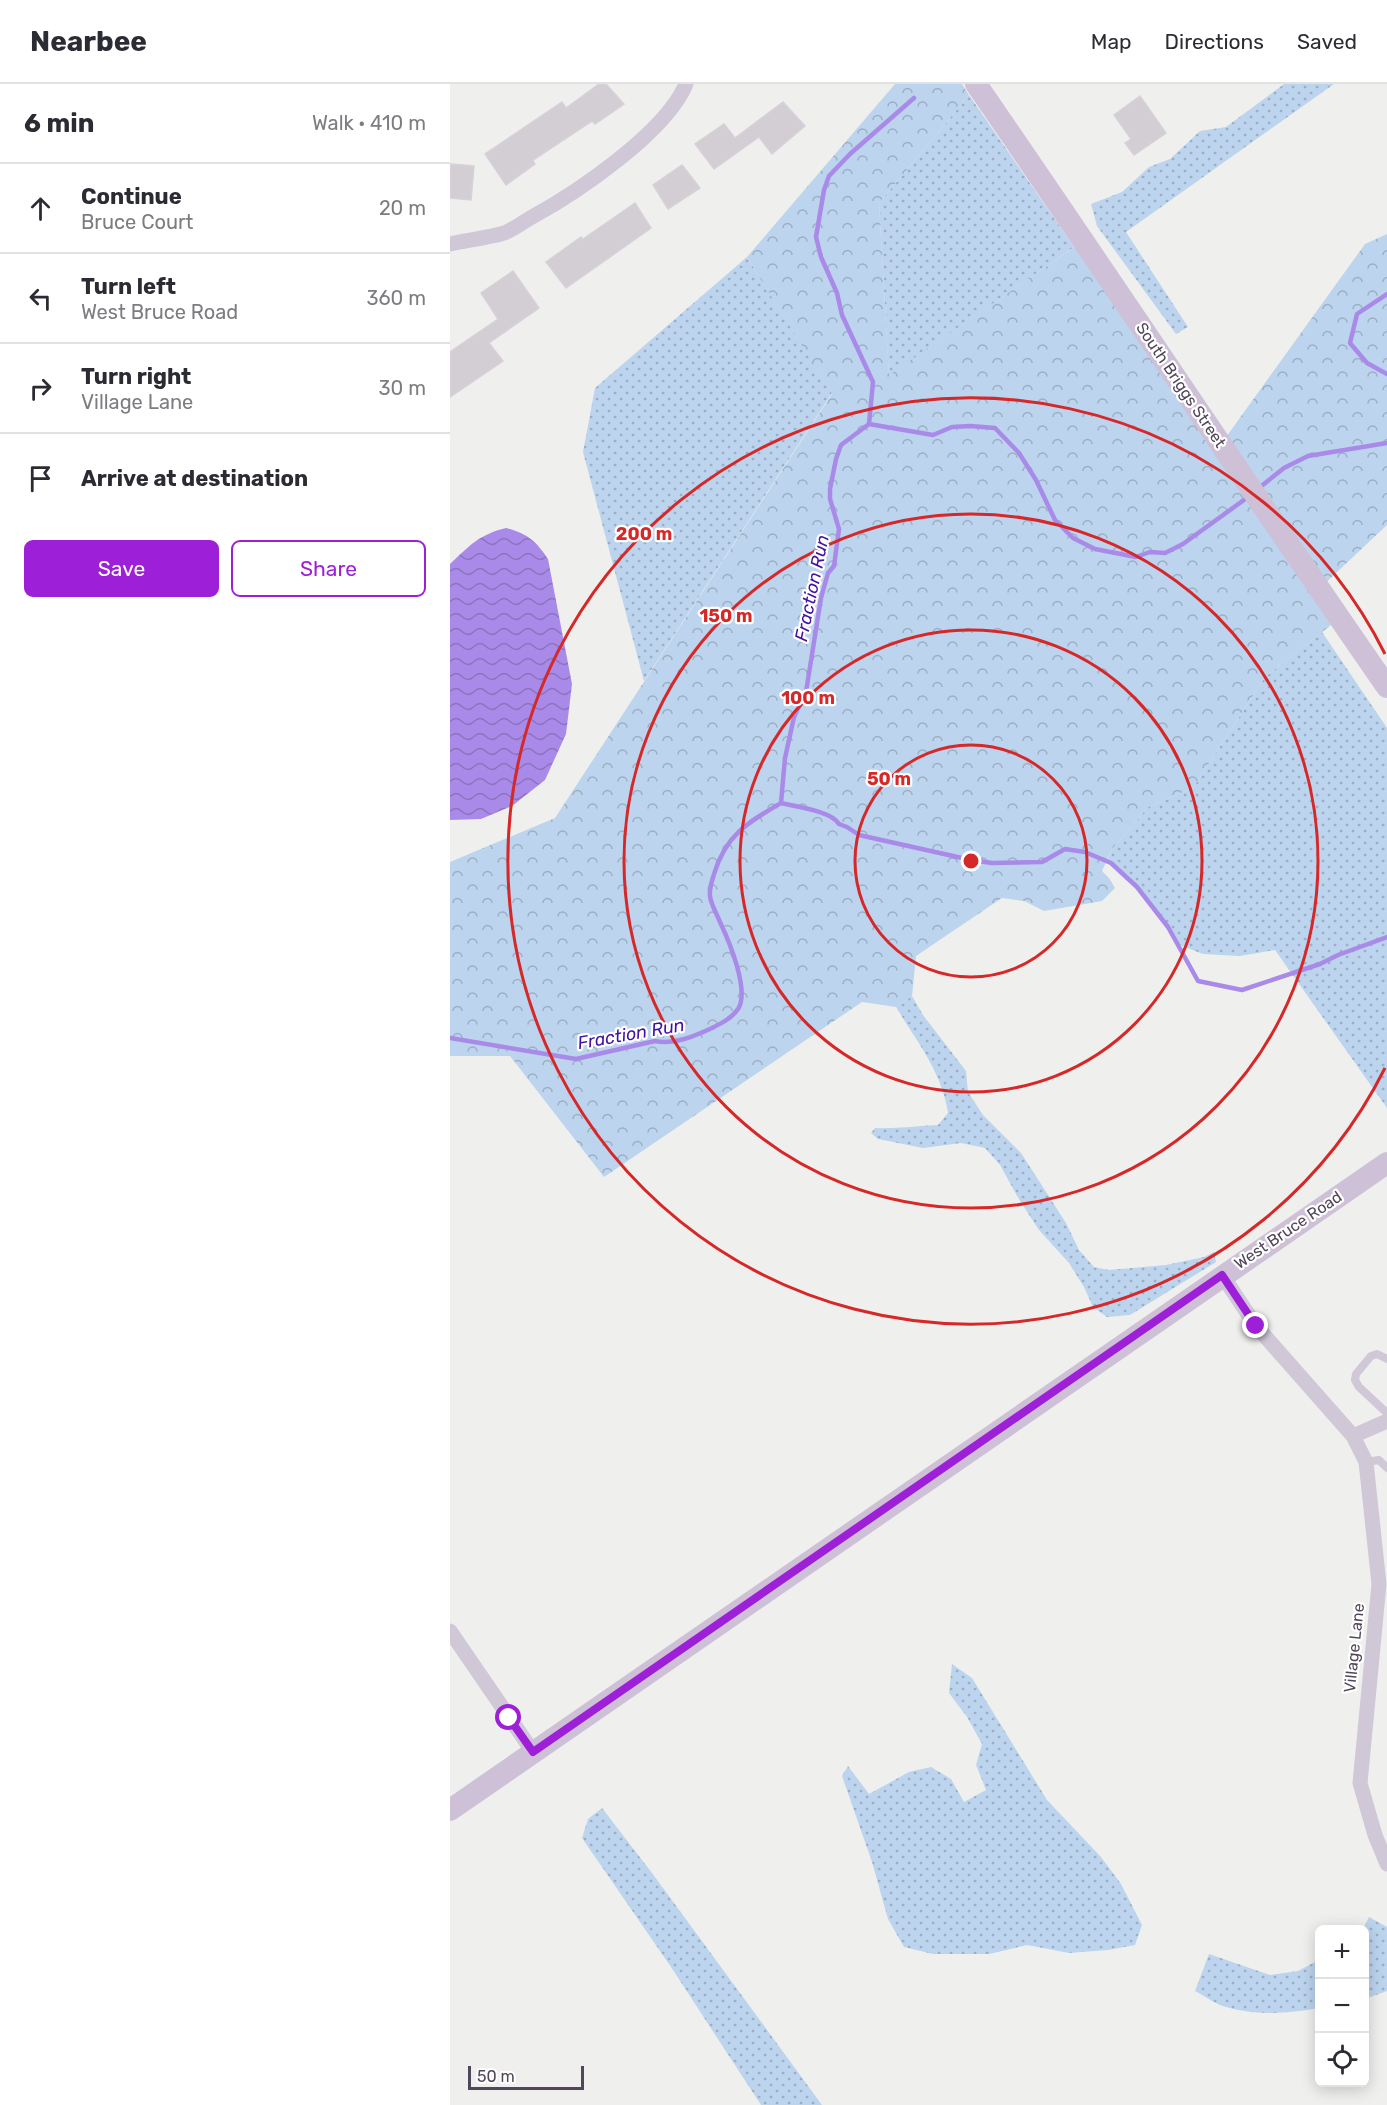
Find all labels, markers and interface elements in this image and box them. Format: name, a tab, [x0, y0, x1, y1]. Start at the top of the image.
text: Nearbee	[30, 25, 147, 58]
text: Map	[1091, 29, 1132, 54]
text: Directions	[1165, 29, 1264, 54]
text: Saved	[1297, 29, 1357, 54]
text: 6 min	[24, 108, 94, 139]
text: Walk · 410 m	[312, 111, 426, 135]
text: Continue	[81, 183, 182, 210]
icon: ahead	[24, 192, 57, 225]
text: 20 m	[379, 196, 426, 220]
text: Bruce Court	[81, 210, 193, 234]
text: Turn left	[81, 273, 176, 300]
icon: left	[24, 282, 57, 315]
text: 360 m	[367, 286, 426, 310]
text: West Bruce Road	[81, 300, 238, 324]
street label: South Briggs Street	[1132, 319, 1230, 451]
text: Turn right	[81, 363, 191, 390]
icon: right	[24, 372, 57, 405]
text: 30 m	[379, 376, 426, 400]
text: Village Lane	[81, 390, 193, 414]
icon: arrive	[24, 462, 57, 495]
text: Arrive at destination	[81, 465, 308, 492]
text: 200 m	[616, 523, 672, 545]
water label: Fraction Run	[790, 533, 834, 643]
button: Save	[24, 540, 219, 597]
button: Share	[231, 540, 426, 597]
text: 150 m	[699, 605, 753, 627]
text: 100 m	[781, 687, 835, 709]
text: 50 m	[867, 768, 911, 790]
centre of rings	[961, 851, 981, 871]
water label: Fraction Run	[576, 1014, 686, 1054]
street label: West Bruce Road	[1231, 1187, 1345, 1273]
route end	[1242, 1312, 1268, 1338]
street label: Village Lane	[1340, 1602, 1368, 1694]
route start	[495, 1704, 521, 1730]
map controls	[1315, 1925, 1369, 2087]
button: +	[1315, 1925, 1369, 1979]
button: −	[1315, 1979, 1369, 2033]
button: locate	[1315, 2033, 1369, 2087]
scale bar	[468, 2063, 584, 2090]
text: 50 m	[477, 2067, 515, 2086]

